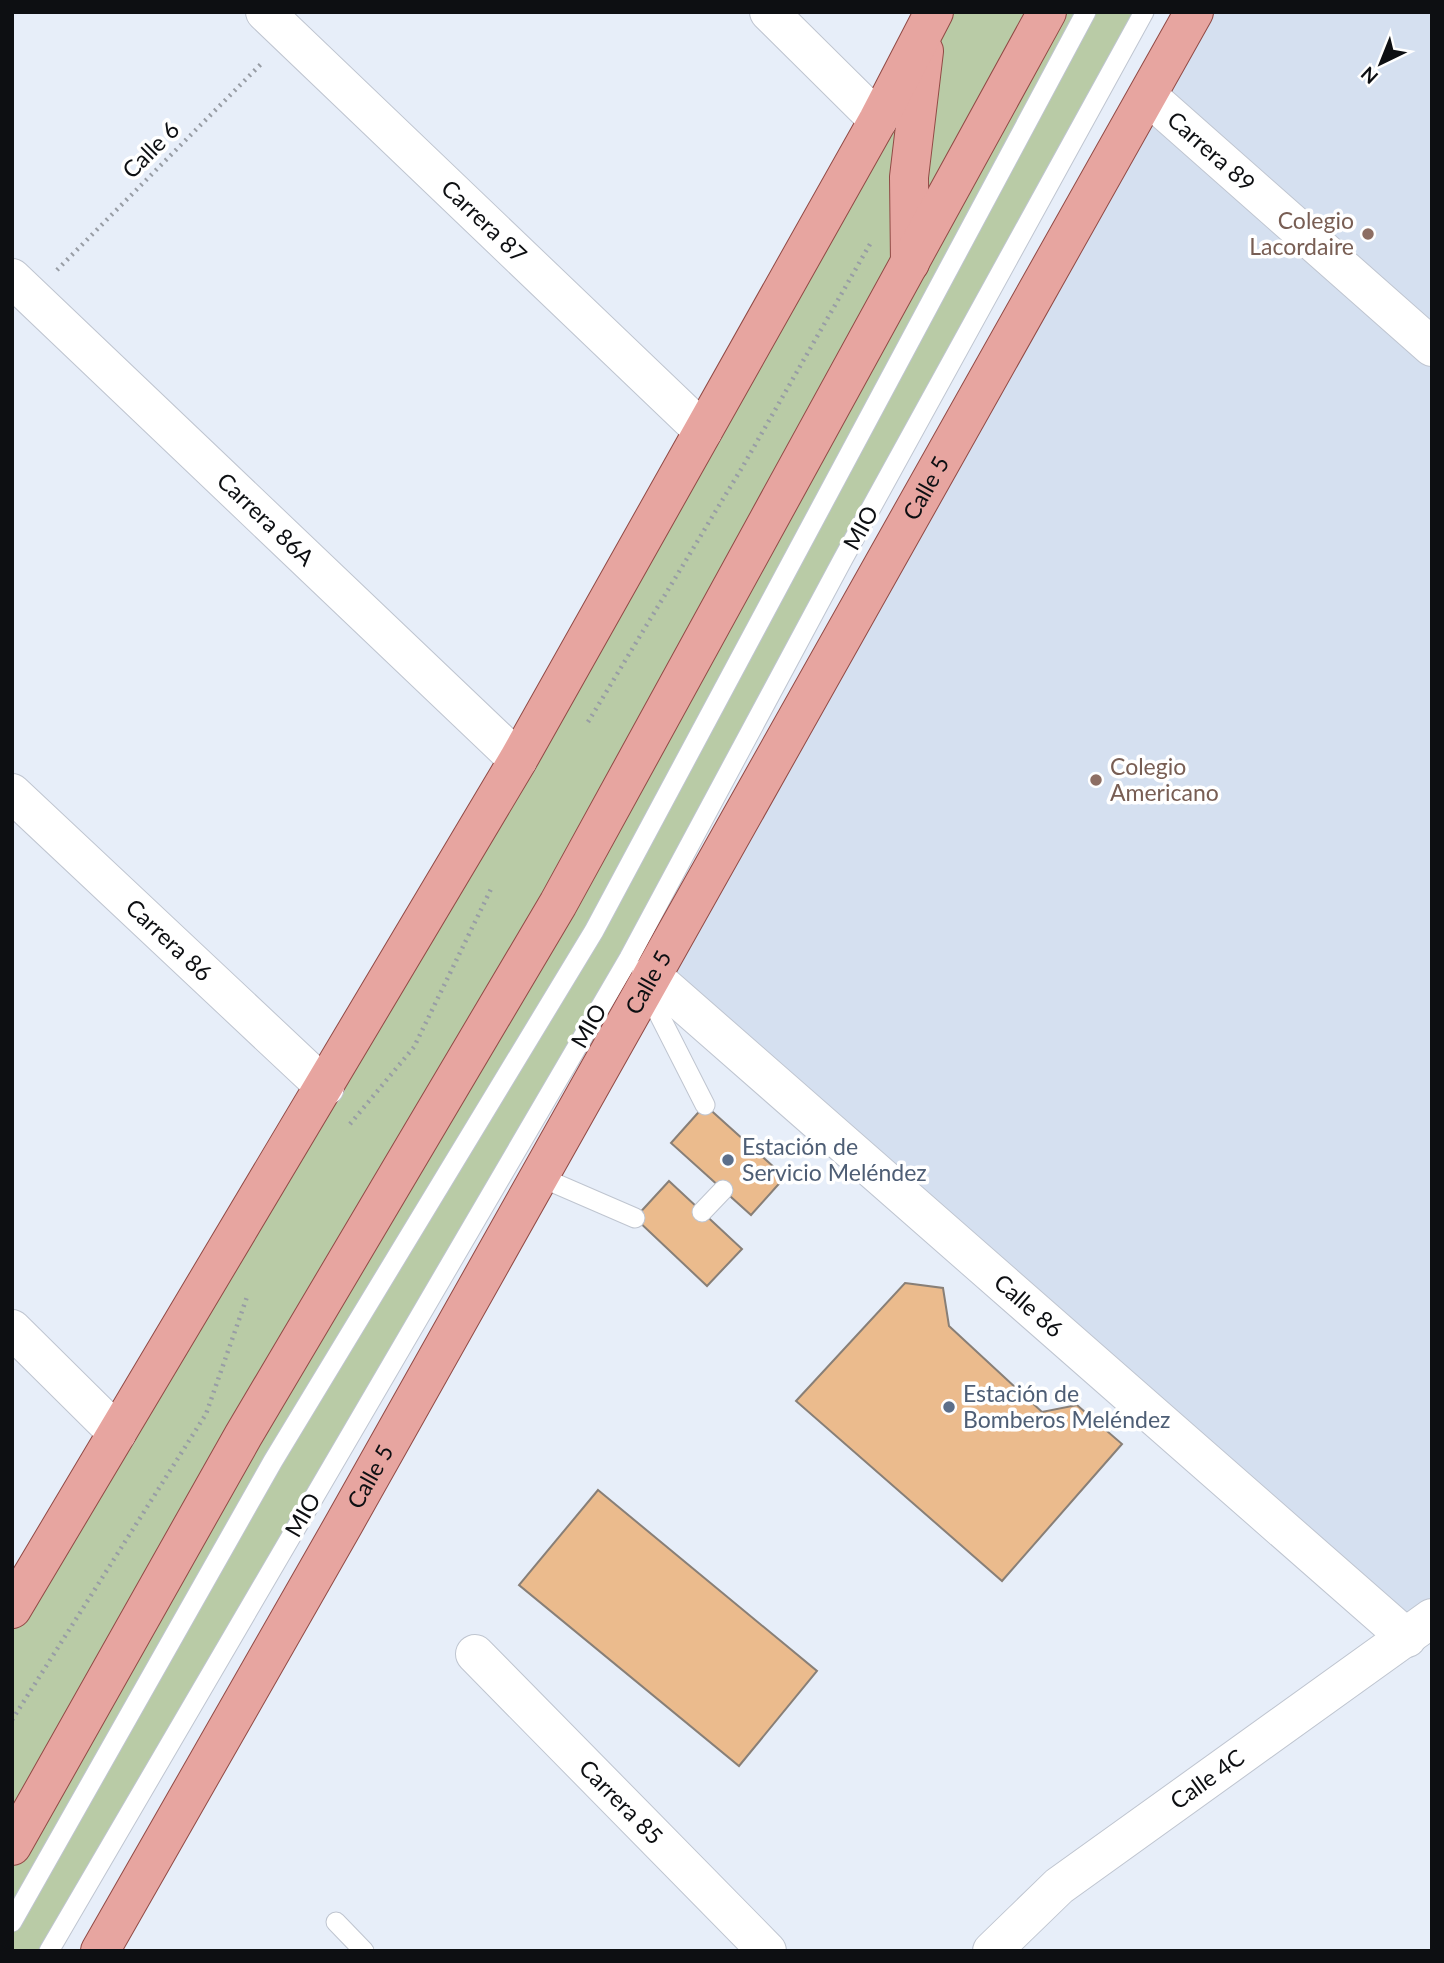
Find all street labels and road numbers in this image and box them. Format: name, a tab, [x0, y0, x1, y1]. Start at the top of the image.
street label: Carrera 89	[1162, 105, 1261, 197]
street label: Calle 6	[116, 115, 185, 184]
street label: Carrera 87	[436, 173, 533, 268]
street label: Calle 5	[896, 451, 954, 525]
street label: Carrera 86A	[212, 466, 321, 572]
street label: MIO	[837, 501, 884, 555]
street label: Carrera 86	[121, 892, 218, 986]
street label: Calle 5	[618, 945, 677, 1019]
street label: MIO	[564, 998, 612, 1053]
street label: Calle 86	[989, 1268, 1069, 1343]
street label: Calle 5	[340, 1439, 399, 1513]
street label: MIO	[278, 1487, 326, 1542]
street label: Calle 4C	[1164, 1743, 1249, 1815]
street label: Carrera 85	[574, 1753, 669, 1850]

